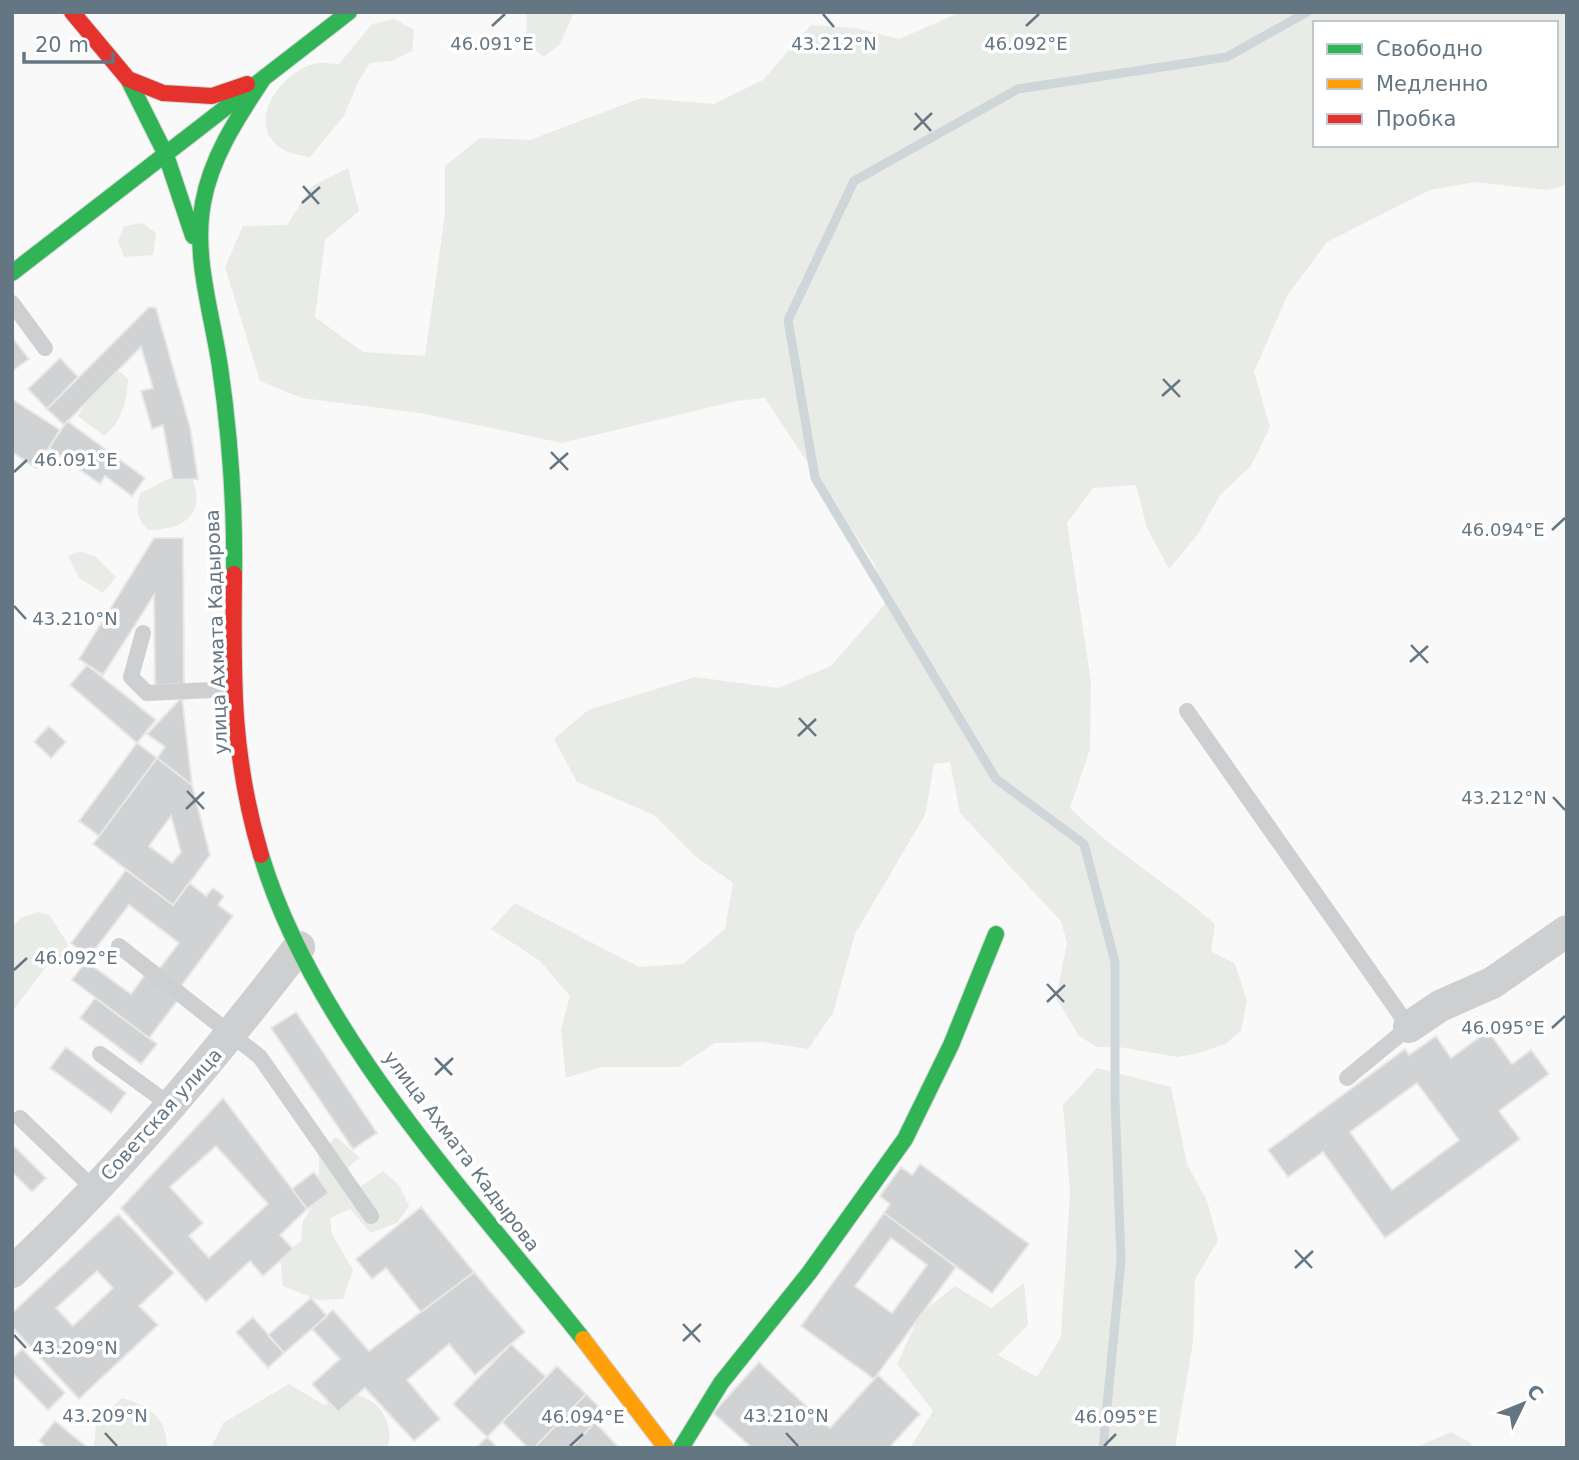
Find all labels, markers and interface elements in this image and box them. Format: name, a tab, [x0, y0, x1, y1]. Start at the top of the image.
scale bar	[24, 21, 114, 65]
legend	[1313, 21, 1558, 147]
text: 20 m	[35, 33, 89, 57]
text: 46.091°E	[450, 33, 534, 54]
text: 43.212°N	[791, 33, 877, 54]
text: 46.092°E	[984, 33, 1068, 54]
text: Свободно	[1376, 37, 1483, 61]
text: Медленно	[1376, 72, 1488, 96]
text: Пробка	[1376, 107, 1456, 131]
text: 46.091°E	[34, 449, 118, 470]
street label: улица Ахмата Кадырова	[201, 509, 231, 755]
text: 46.094°E	[1461, 519, 1545, 540]
text: 43.210°N	[32, 608, 118, 629]
text: 43.212°N	[1461, 787, 1547, 808]
text: 46.092°E	[34, 947, 118, 968]
text: 46.095°E	[1461, 1017, 1545, 1038]
street label: Советская улица	[96, 1043, 226, 1185]
street label: улица Ахмата Кадырова	[379, 1046, 545, 1256]
text: 43.209°N	[32, 1337, 118, 1358]
north arrow	[1488, 1369, 1558, 1439]
text: С	[1523, 1380, 1548, 1405]
text: 43.209°N	[62, 1405, 148, 1426]
text: 43.210°N	[743, 1405, 829, 1426]
text: 46.094°E	[541, 1406, 625, 1427]
text: 46.095°E	[1074, 1406, 1158, 1427]

